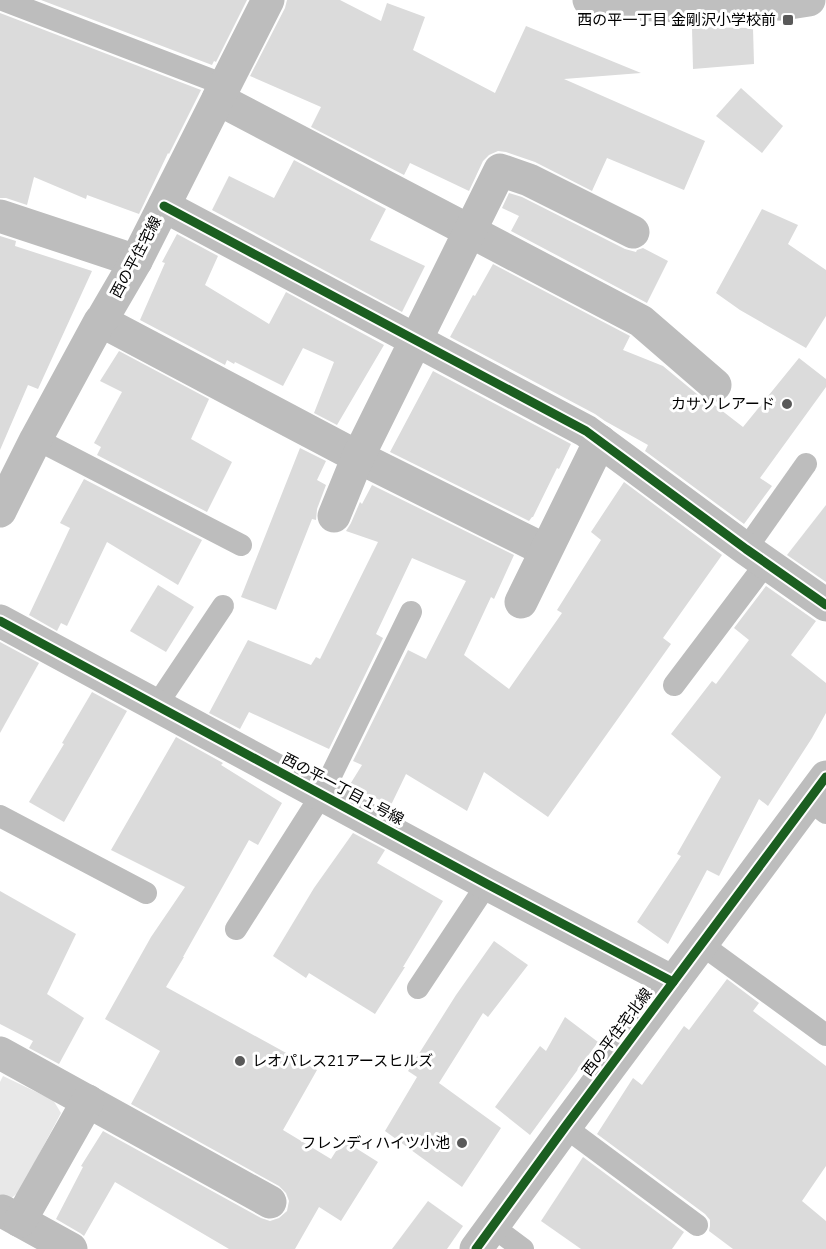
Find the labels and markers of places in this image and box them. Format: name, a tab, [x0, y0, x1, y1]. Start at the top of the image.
place label: 西の平一丁目 金剛沢小学校前	[577, 10, 776, 30]
marker: 西の平一丁目 金剛沢小学校前	[781, 13, 795, 27]
place label: カサソレアード	[671, 394, 775, 414]
marker: カサソレアード	[780, 397, 794, 411]
place label: レオパレス21アースヒルズ	[252, 1051, 433, 1071]
marker: レオパレス21アースヒルズ	[233, 1054, 247, 1068]
place label: フレンディハイツ小池	[301, 1133, 450, 1153]
marker: フレンディハイツ小池	[455, 1136, 469, 1150]

